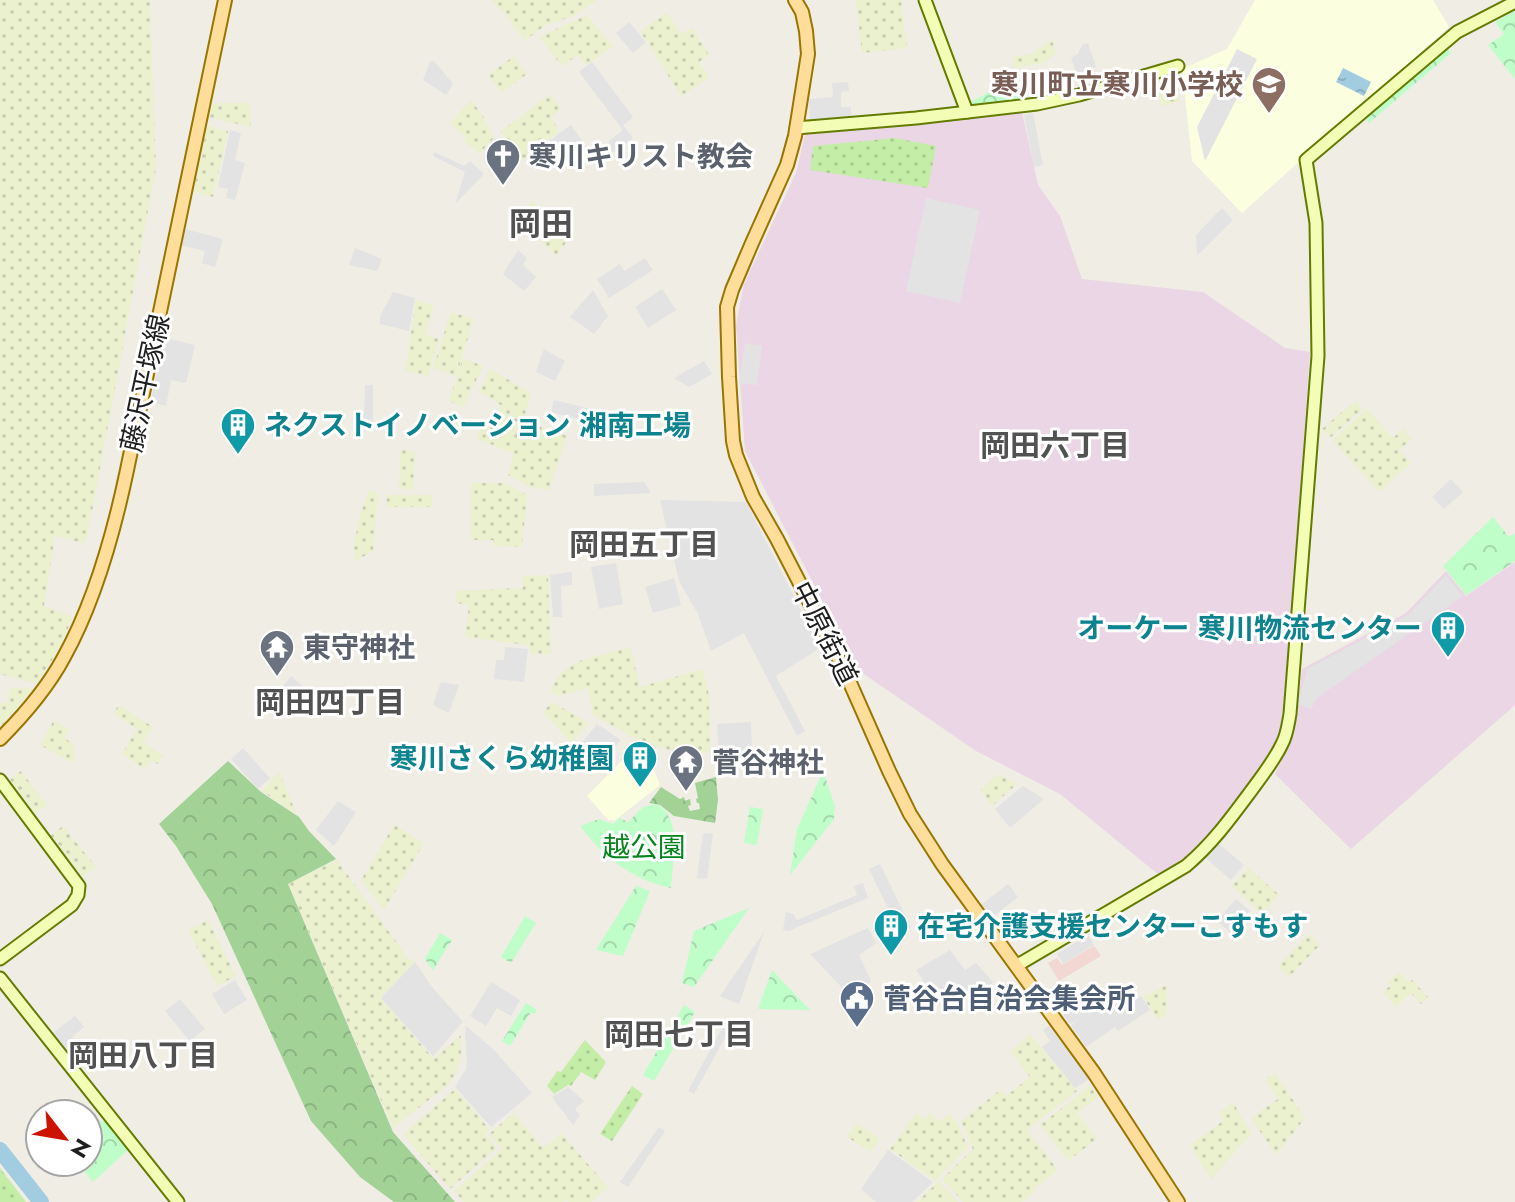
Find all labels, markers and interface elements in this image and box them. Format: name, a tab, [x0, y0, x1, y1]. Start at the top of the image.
place label: 寒川町立寒川小学校	[991, 64, 1243, 105]
school or university icon: 寒川町立寒川小学校	[1250, 65, 1288, 115]
place label: 寒川キリスト教会	[529, 136, 753, 177]
church icon: 寒川キリスト教会	[484, 137, 522, 187]
district label: 岡田	[509, 201, 573, 247]
street label: 藤沢平塚線	[111, 310, 180, 456]
place label: ネクストイノベーション 湘南工場	[264, 405, 691, 446]
building icon: ネクストイノベーション 湘南工場	[219, 406, 257, 456]
district label: 岡田六丁目	[980, 424, 1130, 467]
district label: 岡田五丁目	[569, 523, 719, 566]
street label: 中原街道	[781, 574, 868, 692]
place label: オーケー 寒川物流センター	[1078, 608, 1422, 649]
building icon: オーケー 寒川物流センター	[1429, 609, 1467, 659]
place label: 東守神社	[303, 627, 415, 668]
temple icon: 東守神社	[258, 628, 296, 678]
district label: 岡田四丁目	[255, 681, 405, 724]
place label: 寒川さくら幼稚園	[390, 738, 614, 779]
building icon: 寒川さくら幼稚園	[621, 739, 659, 789]
place label: 菅谷神社	[712, 742, 824, 783]
temple icon: 菅谷神社	[667, 743, 705, 793]
park label: 越公園	[602, 827, 686, 868]
place label: 在宅介護支援センターこすもす	[917, 906, 1308, 947]
building icon: 在宅介護支援センターこすもす	[872, 907, 910, 957]
place label: 菅谷台自治会集会所	[883, 978, 1135, 1019]
public building icon: 菅谷台自治会集会所	[838, 979, 876, 1029]
district label: 岡田七丁目	[604, 1013, 754, 1056]
district label: 岡田八丁目	[68, 1034, 218, 1077]
north arrow	[24, 1098, 104, 1178]
text: N	[63, 1133, 99, 1164]

